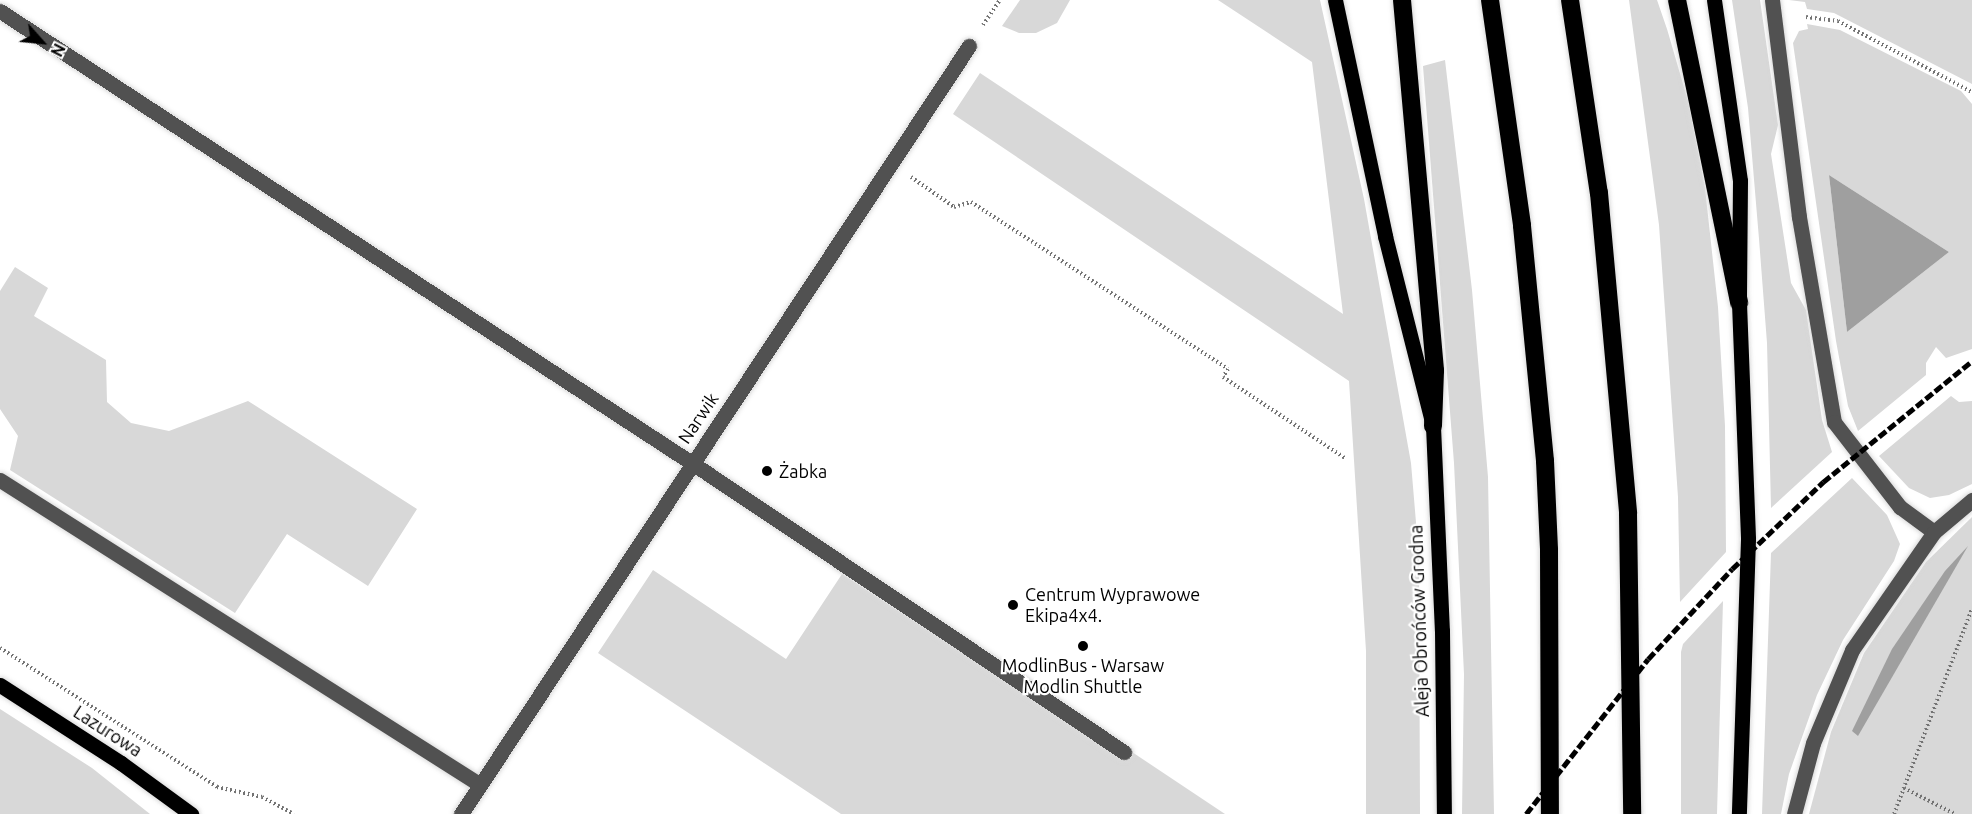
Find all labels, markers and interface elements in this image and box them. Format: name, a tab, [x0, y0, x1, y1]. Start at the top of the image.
north arrow	[12, 12, 72, 72]
text: N	[47, 41, 69, 60]
street label: Narwik	[673, 388, 723, 448]
place label: Żabka	[779, 460, 827, 482]
marker: Żabka	[760, 464, 774, 478]
street label: Aleja Obrońców Grodna	[1405, 524, 1433, 718]
place label: Centrum Wyprawowe Ekipa4x4.	[1025, 584, 1200, 626]
marker: Centrum Wyprawowe Ekipa4x4.	[1006, 598, 1020, 612]
marker: ModlinBus - Warsaw Modlin Shuttle	[1076, 639, 1090, 653]
place label: ModlinBus - Warsaw Modlin Shuttle	[1002, 655, 1164, 698]
street label: Lazurowa	[70, 701, 146, 761]

